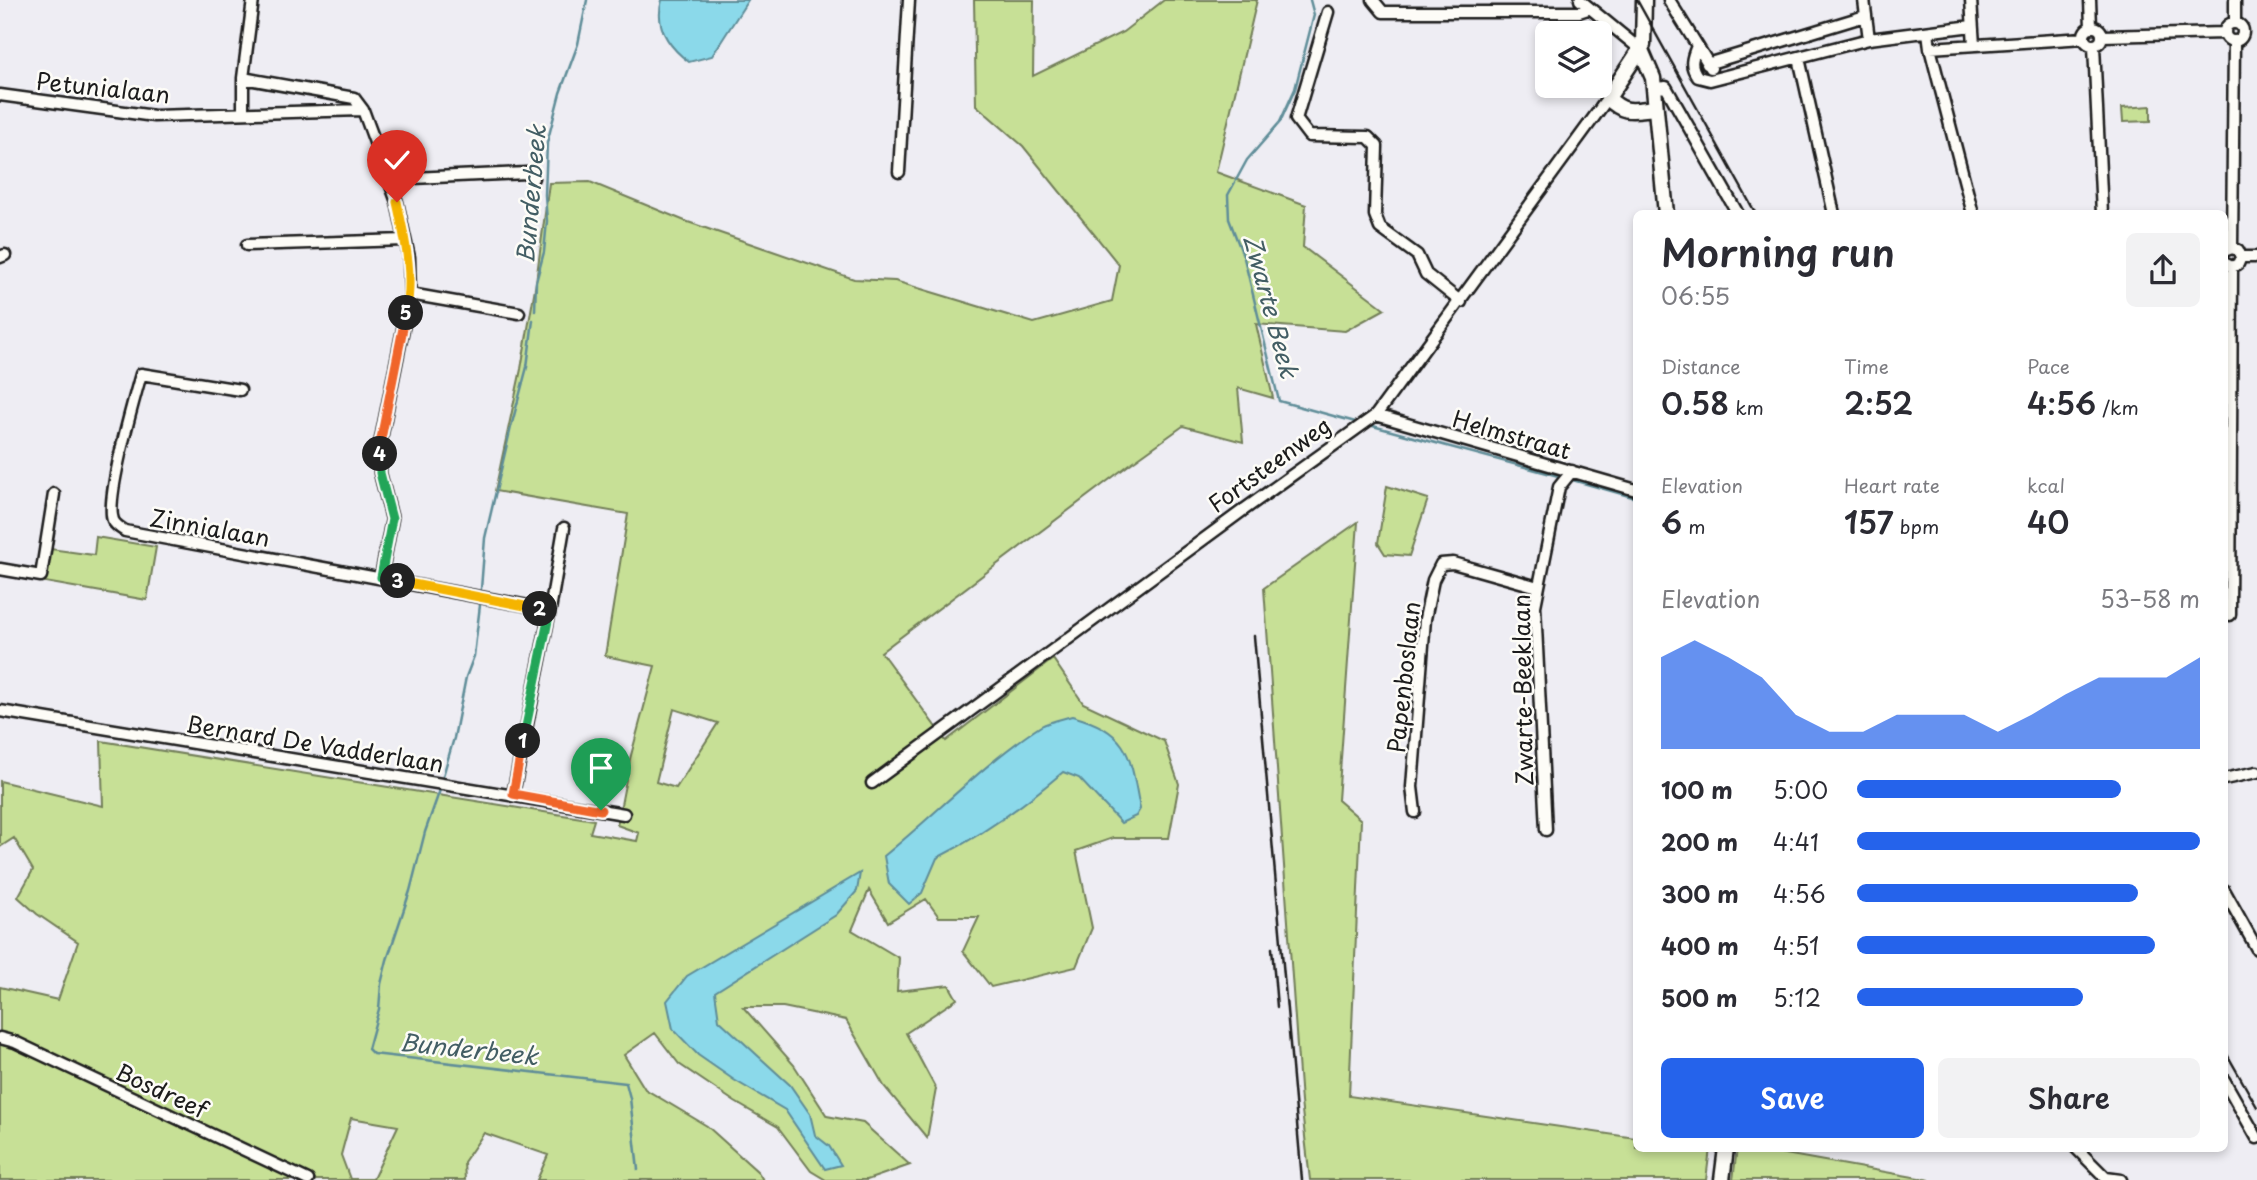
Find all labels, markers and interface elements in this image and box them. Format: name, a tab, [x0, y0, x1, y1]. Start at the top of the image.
map controls	[1535, 21, 1612, 98]
button: layers	[1535, 21, 1612, 98]
street label: Petunialaan	[34, 63, 172, 111]
water label: Bunderbeek	[506, 122, 554, 265]
pin	[367, 130, 427, 202]
icon: check	[378, 141, 416, 179]
text: Morning run	[1661, 223, 1895, 280]
water label: Zwarte Beek	[1236, 230, 1309, 383]
button: share	[2126, 233, 2200, 307]
text: 06:55	[1661, 278, 1730, 313]
pin: 5	[388, 296, 424, 330]
text: 5	[399, 298, 412, 326]
text: Distance	[1661, 352, 1741, 380]
text: Time	[1844, 352, 1889, 380]
text: Pace	[2027, 352, 2070, 380]
text: 0.58	[1661, 380, 1729, 425]
text: 2:52	[1844, 380, 1913, 425]
text: 4:56	[2027, 380, 2096, 425]
text: km	[1729, 393, 1764, 421]
text: /km	[2096, 393, 2139, 421]
street label: Helmstraat	[1449, 400, 1575, 468]
street label: Fortsteenweg	[1200, 407, 1338, 521]
pin: 4	[362, 436, 398, 472]
text: 4	[373, 439, 386, 467]
text: Elevation	[1661, 471, 1743, 499]
text: Heart rate	[1844, 471, 1940, 499]
text: kcal	[2027, 471, 2065, 499]
street label: Zinnialaan	[147, 499, 273, 555]
text: 6	[1661, 499, 1682, 544]
text: 157	[1844, 499, 1894, 544]
text: 40	[2027, 499, 2069, 544]
text: m	[1682, 512, 1706, 540]
text: bpm	[1894, 512, 1939, 540]
pin: 3	[380, 564, 416, 598]
text: 3	[391, 566, 404, 594]
text: Elevation	[1661, 581, 1760, 616]
text: 53–58 m	[2100, 581, 2200, 616]
pin: 2	[522, 592, 558, 626]
text: 2	[533, 594, 546, 622]
street label: Zwarte-Beeklaan	[1503, 594, 1541, 786]
street label: Papenboslaan	[1378, 600, 1428, 754]
street label: Bernard De Vadderlaan	[184, 705, 446, 781]
pin: 1	[505, 724, 540, 758]
text: 1	[518, 726, 527, 754]
pin	[571, 738, 631, 810]
icon: arrive	[582, 749, 620, 787]
text: 100 m	[1661, 772, 1733, 807]
text: 5:00	[1773, 772, 1828, 807]
text: 200 m	[1661, 824, 1738, 859]
text: 4:41	[1773, 824, 1819, 859]
text: 300 m	[1661, 876, 1739, 911]
text: 4:56	[1773, 876, 1826, 911]
text: 400 m	[1661, 928, 1739, 963]
text: 4:51	[1773, 928, 1819, 963]
text: 500 m	[1661, 980, 1738, 1015]
text: 5:12	[1773, 980, 1821, 1015]
water label: Bunderbeek	[398, 1023, 541, 1073]
street label: Bosdreef	[110, 1053, 215, 1127]
button: Save	[1661, 1058, 1924, 1138]
button: Share	[1938, 1058, 2200, 1138]

